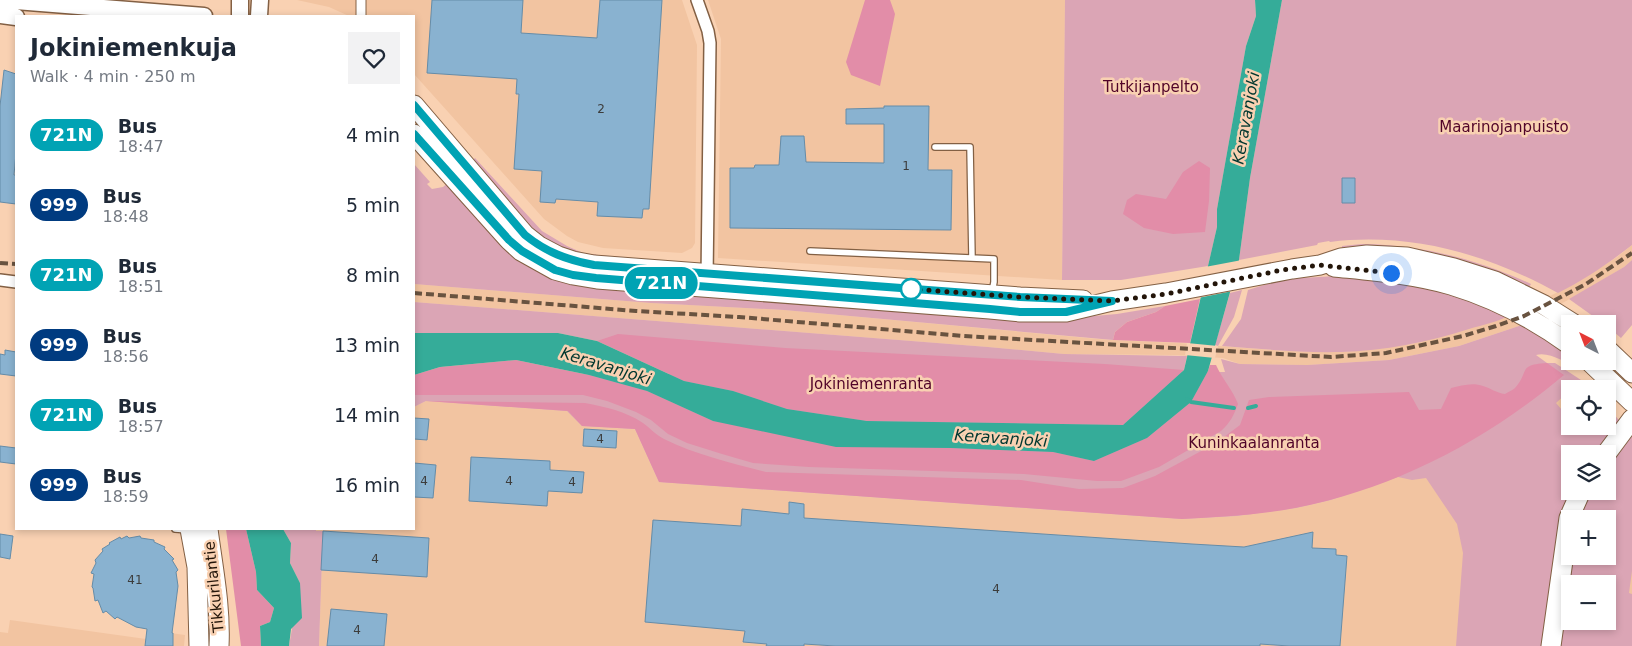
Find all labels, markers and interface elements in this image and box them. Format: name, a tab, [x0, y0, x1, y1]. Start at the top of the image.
button: heart	[348, 32, 400, 84]
text: Jokiniemenkuja	[30, 34, 237, 62]
text: Walk · 4 min · 250 m	[30, 67, 195, 86]
water label: Keravanjoki	[1229, 70, 1264, 166]
park label: Tutkijanpelto	[1102, 78, 1199, 96]
house number: 2	[597, 102, 605, 116]
text: Bus	[118, 115, 157, 137]
park label: Maarinojanpuisto	[1439, 118, 1569, 136]
text: 721N	[40, 124, 93, 145]
text: 4 min	[346, 124, 400, 146]
text: 18:47	[118, 137, 164, 156]
house number: 1	[902, 159, 910, 173]
text: Bus	[103, 185, 142, 207]
text: 999	[40, 194, 78, 215]
text: 5 min	[346, 194, 400, 216]
text: 18:48	[103, 207, 149, 226]
text: Bus	[118, 255, 157, 277]
your location	[1379, 261, 1404, 286]
text: 721N	[40, 264, 93, 285]
text: 8 min	[346, 264, 400, 286]
line badge: 721N	[626, 267, 696, 299]
text: 721N	[635, 272, 687, 293]
text: 18:51	[118, 277, 164, 296]
unlabelled marker	[900, 278, 922, 300]
north arrow	[1561, 315, 1616, 370]
map controls	[1561, 315, 1616, 630]
text: Bus	[103, 325, 142, 347]
text: 999	[40, 334, 78, 355]
text: 13 min	[334, 334, 400, 356]
water label: Keravanjoki	[559, 343, 654, 389]
text: 18:56	[103, 347, 149, 366]
park label: Jokiniemenranta	[809, 375, 932, 393]
button: locate	[1561, 380, 1616, 435]
text: Bus	[118, 395, 157, 417]
text: 721N	[40, 404, 93, 425]
text: 14 min	[334, 404, 400, 426]
text: 18:57	[118, 417, 164, 436]
water label: Keravanjoki	[954, 425, 1049, 451]
house number: 4	[596, 432, 604, 446]
park label: Kuninkaalanranta	[1188, 434, 1320, 452]
button: layers	[1561, 445, 1616, 500]
text: Bus	[103, 465, 142, 487]
text: 999	[40, 474, 78, 495]
text: 16 min	[334, 474, 400, 496]
house number: 4	[420, 474, 428, 488]
house number: 4	[505, 474, 513, 488]
house number: 4	[568, 475, 576, 489]
text: 18:59	[103, 487, 149, 506]
button: +	[1561, 510, 1616, 565]
street label: Tikkurilantie	[200, 540, 228, 635]
house number: 4	[371, 552, 379, 566]
house number: 41	[127, 573, 143, 587]
button: −	[1561, 575, 1616, 630]
house number: 4	[992, 582, 1000, 596]
house number: 4	[353, 623, 361, 637]

